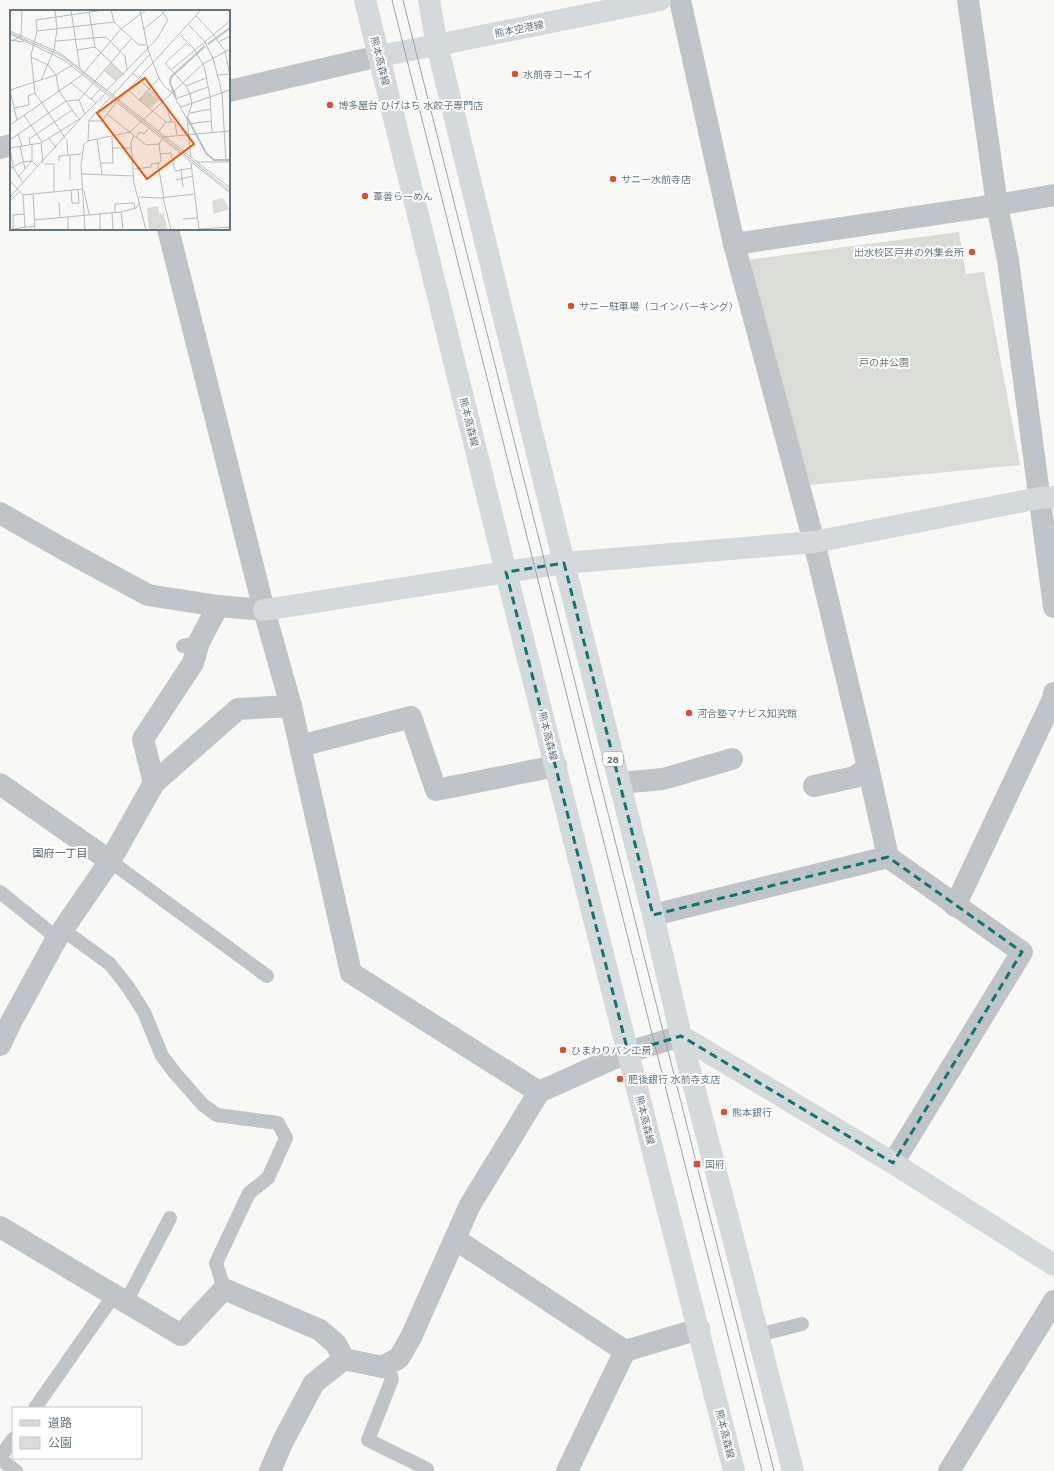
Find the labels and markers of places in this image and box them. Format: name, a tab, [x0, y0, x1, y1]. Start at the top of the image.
place label: 水前寺コーエイ	[523, 68, 593, 81]
marker: 水前寺コーエイ	[510, 69, 520, 79]
place label: 博多屋台 ひげはち 水餃子専門店	[338, 99, 483, 112]
marker: 博多屋台 ひげはち 水餃子専門店	[325, 100, 335, 110]
place label: サニー水前寺店	[621, 173, 691, 186]
marker: サニー水前寺店	[608, 174, 618, 184]
place label: 葦善らーめん	[373, 190, 433, 203]
marker: 葦善らーめん	[360, 191, 370, 201]
place label: 出水校区戸井の外集会所	[854, 246, 964, 259]
marker: 出水校区戸井の外集会所	[967, 247, 977, 257]
place label: サニー駐車場（コインパーキング）	[579, 300, 739, 313]
marker: サニー駐車場（コインパーキング）	[566, 301, 576, 311]
place label: 河合塾マナビス知究館	[697, 707, 797, 720]
marker: 河合塾マナビス知究館	[684, 708, 694, 718]
place label: ひまわりパン工房	[571, 1044, 652, 1057]
marker: ひまわりパン工房	[558, 1045, 568, 1055]
place label: 肥後銀行 水前寺支店	[628, 1073, 721, 1086]
marker: 肥後銀行 水前寺支店	[615, 1074, 625, 1084]
place label: 熊本銀行	[732, 1106, 772, 1119]
marker: 熊本銀行	[719, 1107, 729, 1117]
place label: 国府	[705, 1158, 725, 1171]
marker: 国府	[692, 1159, 702, 1169]

